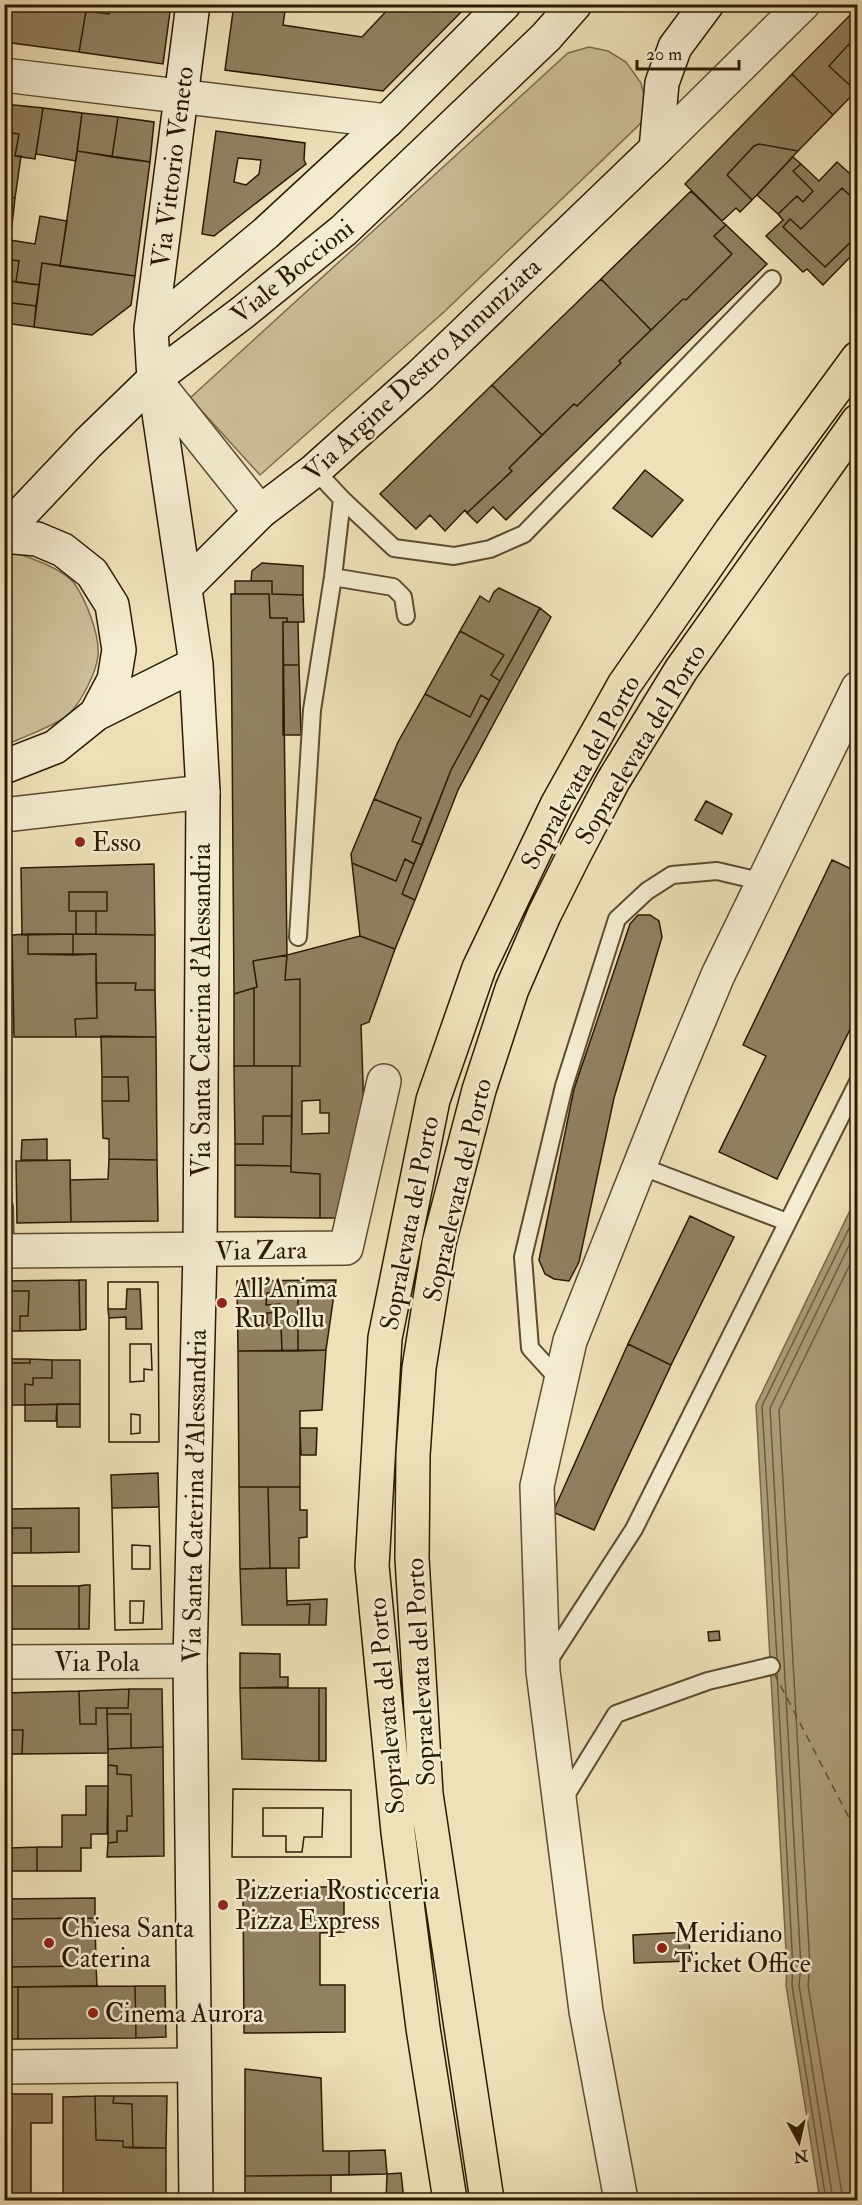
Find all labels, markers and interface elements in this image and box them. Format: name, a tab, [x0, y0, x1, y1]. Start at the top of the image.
scale bar	[637, 33, 739, 71]
text: 20 m	[646, 43, 682, 66]
street label: Via Vittorio Veneto	[145, 65, 201, 270]
street label: Viale Boccioni	[225, 212, 361, 331]
street label: Via Argine Destro Annunziata	[297, 251, 548, 488]
street label: Sopraelevata del Porto	[568, 638, 714, 851]
street label: Sopralevata del Porto	[514, 670, 648, 876]
place label: Esso	[92, 827, 141, 859]
marker: Esso	[73, 835, 87, 849]
street label: Via Santa Caterina d'Alessandria	[186, 843, 218, 1177]
street label: Sopraelevata del Porto	[417, 1075, 500, 1305]
street label: Sopralevata del Porto	[374, 1113, 447, 1333]
street label: Via Zara	[215, 1234, 308, 1268]
place label: All'Anima Ru Pollu	[233, 1273, 338, 1335]
marker: All'Anima Ru Pollu	[215, 1296, 229, 1310]
street label: Via Santa Caterina d'Alessandria	[176, 1329, 214, 1663]
street label: Sopraelevata del Porto	[399, 1557, 444, 1787]
street label: Sopralevata del Porto	[362, 1596, 413, 1816]
street label: Via Pola	[54, 1647, 140, 1679]
place label: Pizzeria Rosticceria Pizza Express	[235, 1875, 440, 1938]
marker: Pizzeria Rosticceria Pizza Express	[216, 1898, 230, 1912]
place label: Chiesa Santa Caterina	[61, 1913, 194, 1975]
place label: Meridiano Ticket Office	[674, 1918, 811, 1980]
marker: Chiesa Santa Caterina	[42, 1936, 56, 1950]
marker: Meridiano Ticket Office	[655, 1941, 669, 1955]
place label: Cinema Aurora	[105, 1998, 264, 2030]
marker: Cinema Aurora	[86, 2006, 100, 2020]
north arrow	[769, 2112, 829, 2172]
text: N	[792, 2145, 810, 2167]

